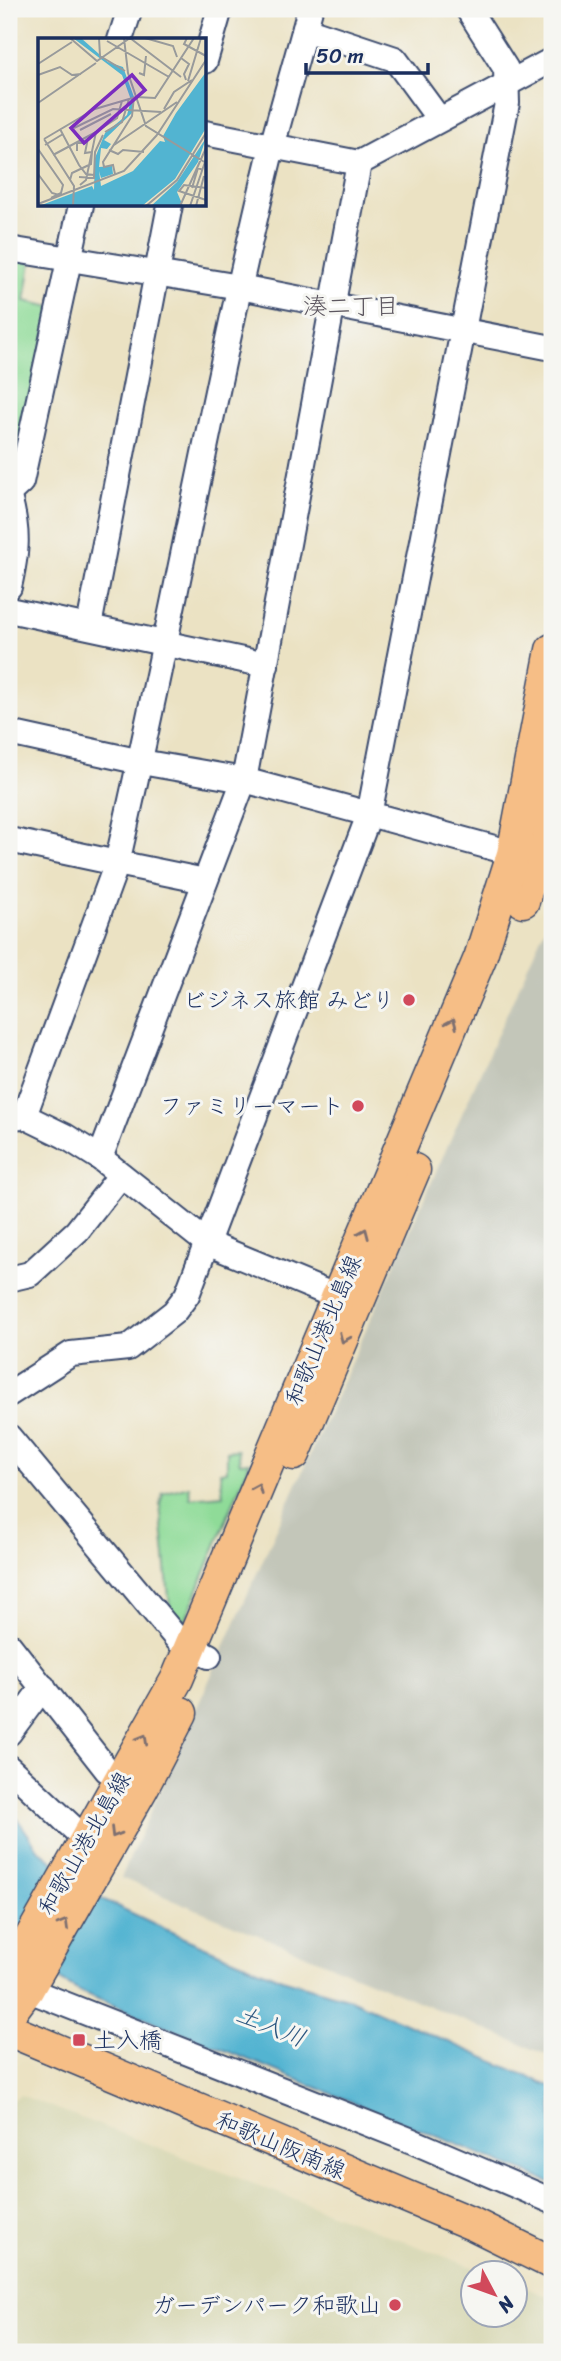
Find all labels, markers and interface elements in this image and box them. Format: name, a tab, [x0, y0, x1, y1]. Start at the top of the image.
scale bar	[306, 32, 428, 76]
text: 50 m	[316, 37, 364, 75]
inset map	[38, 38, 206, 206]
district label: 湊二丁目	[303, 285, 399, 327]
place label: ビジネス旅館 みどり	[183, 980, 395, 1021]
marker: ビジネス旅館 みどり	[401, 992, 417, 1008]
one-way arrow	[444, 1018, 458, 1030]
place label: ファミリーマート	[160, 1086, 344, 1127]
marker: ファミリーマート	[350, 1098, 366, 1114]
one-way arrow	[355, 1227, 369, 1239]
street label: 和歌山港北島線	[273, 1248, 374, 1412]
one-way arrow	[338, 1331, 352, 1343]
one-way arrow	[249, 1483, 263, 1495]
one-way arrow	[135, 1734, 148, 1747]
street label: 和歌山港北島線	[26, 1763, 142, 1923]
one-way arrow	[111, 1826, 124, 1839]
one-way arrow	[56, 1919, 69, 1931]
water label: 土入川	[230, 1993, 312, 2059]
place label: 土入橋	[93, 2020, 162, 2061]
marker: 土入橋	[71, 2032, 87, 2048]
street label: 和歌山阪南線	[209, 2100, 352, 2191]
north arrow	[460, 2260, 530, 2330]
place label: ガーデンパーク和歌山	[152, 2285, 381, 2326]
text: N	[489, 2288, 524, 2321]
marker: ガーデンパーク和歌山	[387, 2297, 403, 2313]

